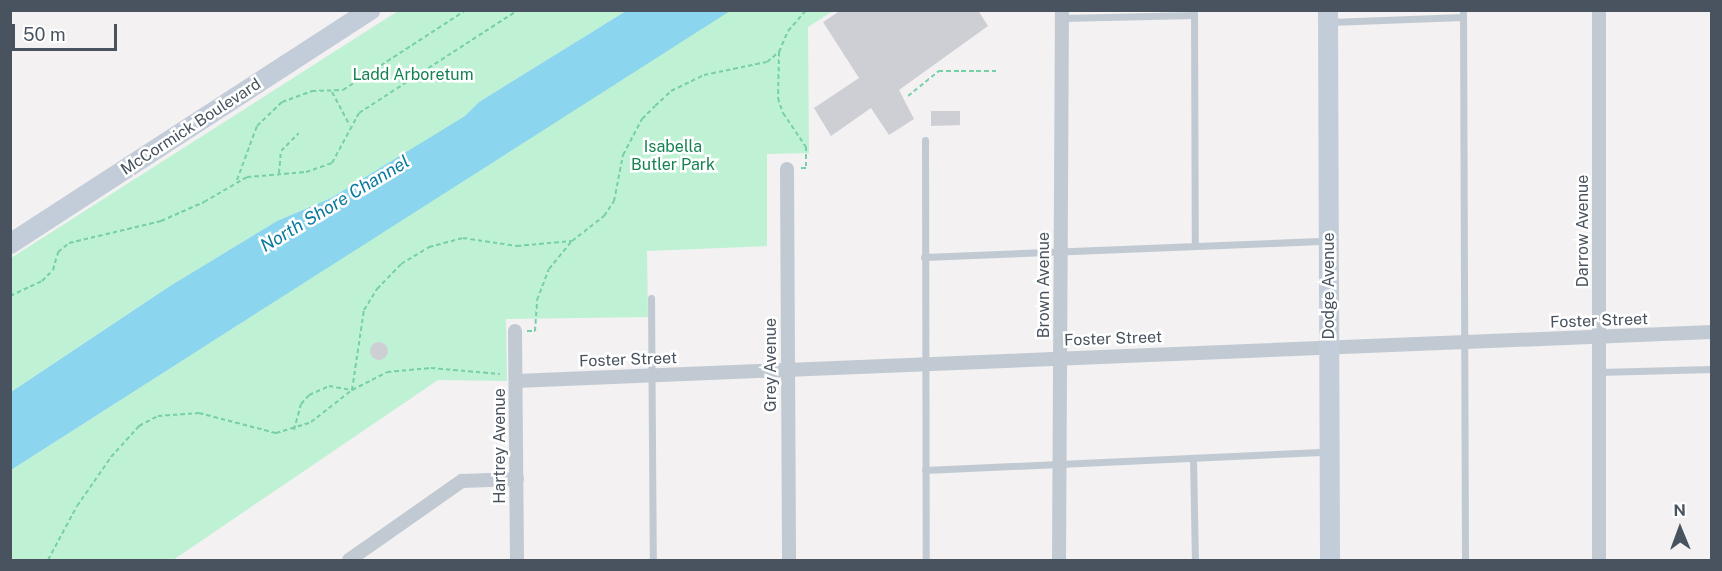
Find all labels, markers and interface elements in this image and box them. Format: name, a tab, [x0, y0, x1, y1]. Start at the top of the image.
scale bar	[15, 12, 120, 50]
text: 50 m	[23, 24, 66, 45]
park label: Ladd Arboretum	[352, 65, 474, 85]
street label: McCormick Boulevard	[117, 74, 265, 180]
park label: Isabella Butler Park	[631, 137, 715, 175]
water label: North Shore Channel	[257, 151, 413, 257]
street label: Darrow Avenue	[1573, 175, 1593, 287]
street label: Brown Avenue	[1034, 232, 1054, 338]
street label: Dodge Avenue	[1319, 232, 1339, 340]
street label: Foster Street	[1550, 310, 1648, 332]
street label: Grey Avenue	[761, 318, 781, 412]
street label: Foster Street	[1064, 328, 1162, 350]
street label: Foster Street	[579, 349, 677, 371]
street label: Hartrey Avenue	[490, 388, 510, 504]
north arrow	[1650, 499, 1710, 559]
text: N	[1673, 501, 1686, 520]

